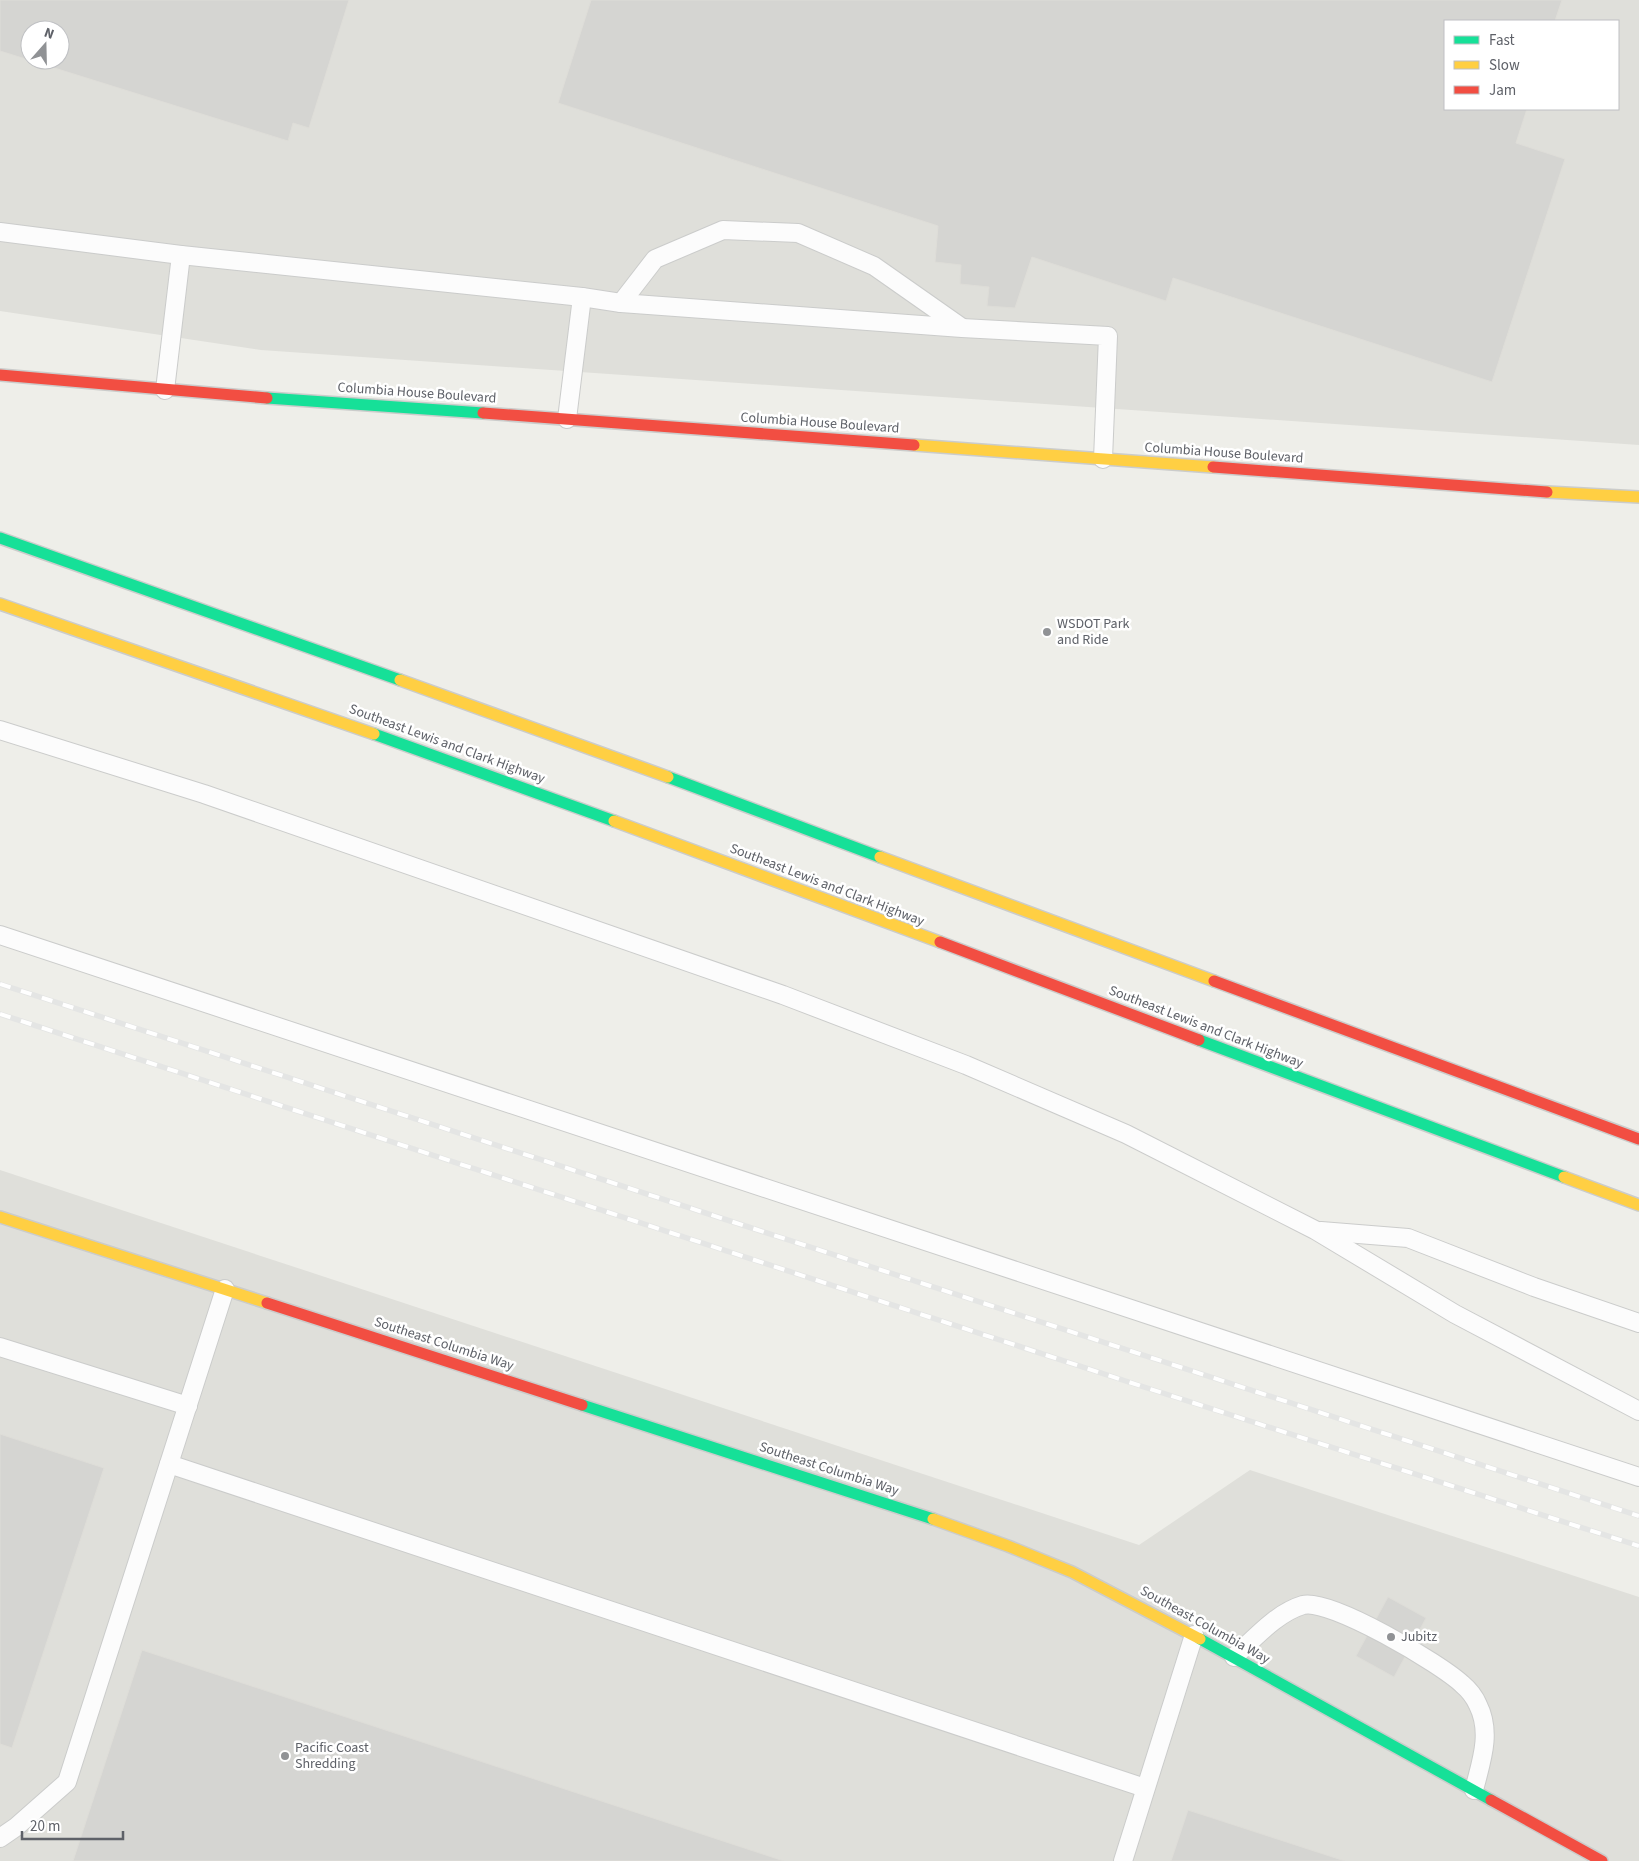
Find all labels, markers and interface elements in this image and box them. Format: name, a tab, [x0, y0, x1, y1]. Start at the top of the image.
north arrow	[20, 20, 70, 70]
legend	[1444, 20, 1619, 110]
text: N	[41, 23, 57, 45]
text: Fast	[1489, 30, 1515, 51]
text: Slow	[1489, 55, 1520, 76]
text: Jam	[1489, 80, 1516, 101]
street label: Columbia House Boulevard	[337, 377, 497, 409]
street label: Columbia House Boulevard	[740, 407, 900, 439]
street label: Columbia House Boulevard	[1144, 437, 1304, 469]
place label: WSDOT Park and Ride	[1057, 614, 1130, 650]
marker: WSDOT Park and Ride	[1041, 626, 1053, 638]
street label: Southeast Lewis and Clark Highway	[346, 699, 548, 789]
street label: Southeast Lewis and Clark Highway	[727, 839, 928, 932]
street label: Southeast Lewis and Clark Highway	[1106, 981, 1307, 1074]
street label: Southeast Columbia Way	[372, 1312, 517, 1376]
street label: Southeast Columbia Way	[757, 1437, 902, 1501]
street label: Southeast Columbia Way	[1136, 1581, 1274, 1669]
place label: Jubitz	[1401, 1627, 1437, 1647]
marker: Jubitz	[1385, 1631, 1397, 1643]
place label: Pacific Coast Shredding	[295, 1738, 369, 1774]
marker: Pacific Coast Shredding	[279, 1750, 291, 1762]
scale bar	[22, 1808, 124, 1840]
text: 20 m	[30, 1816, 60, 1837]

